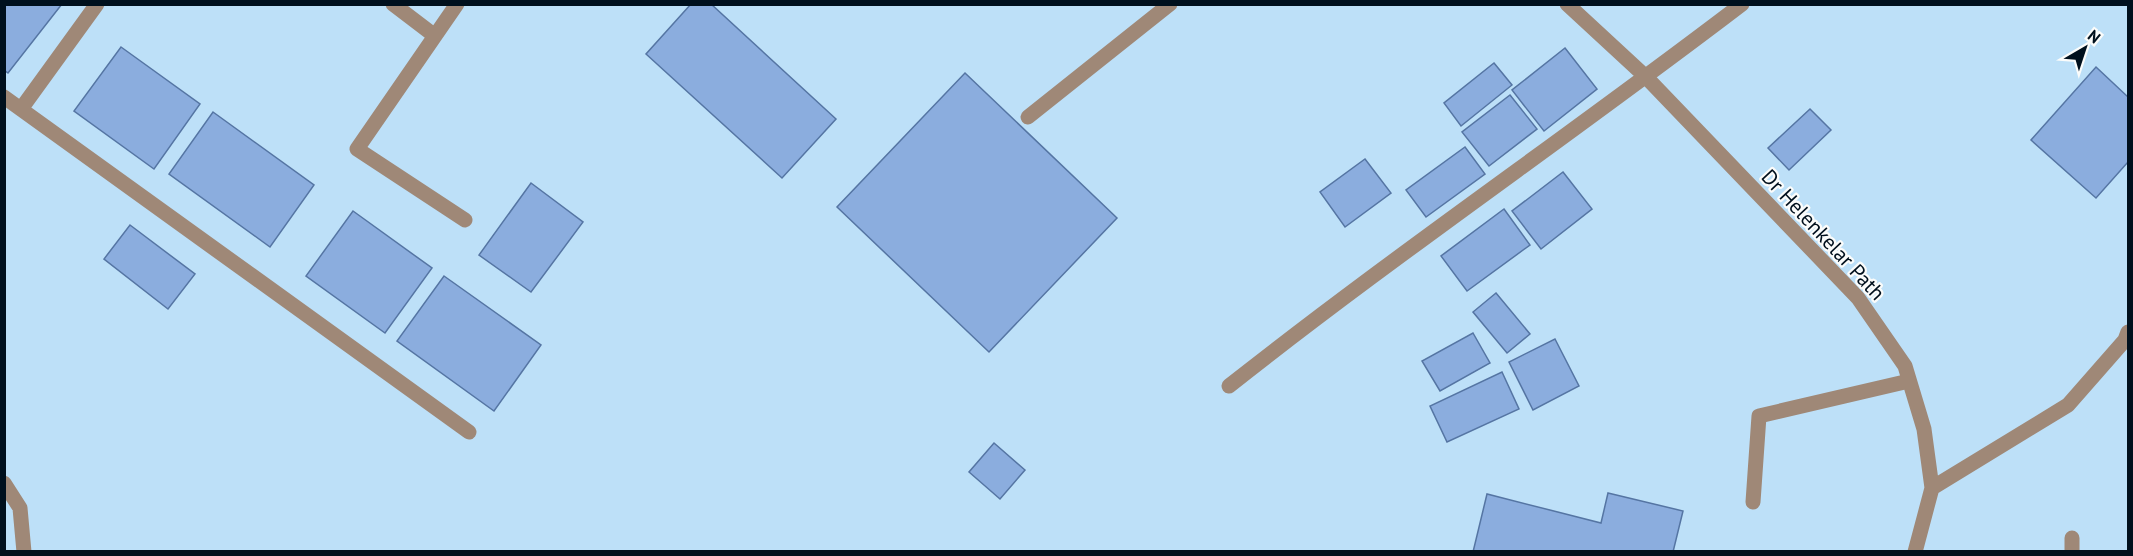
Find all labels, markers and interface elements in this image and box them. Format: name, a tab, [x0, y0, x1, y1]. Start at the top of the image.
north arrow	[2055, 18, 2115, 78]
text: N	[2084, 25, 2105, 47]
street label: Dr Helenkelar Path	[1756, 164, 1891, 306]

